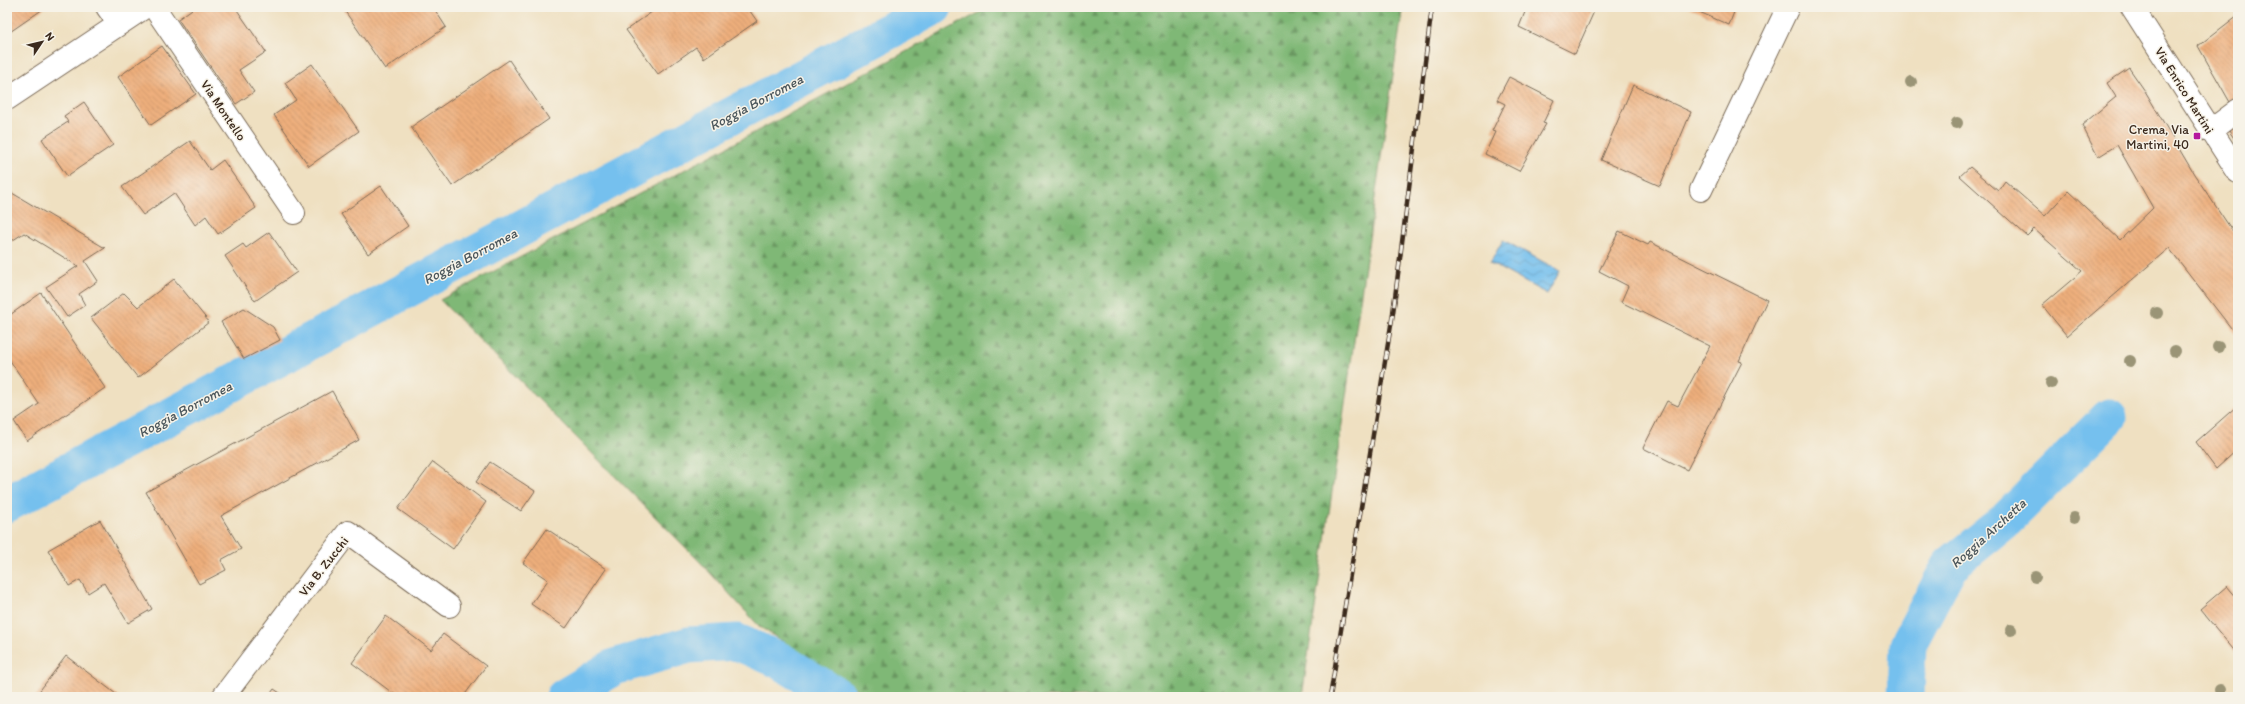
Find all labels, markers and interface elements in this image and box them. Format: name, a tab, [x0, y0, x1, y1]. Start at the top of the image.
north arrow	[22, 22, 62, 62]
text: N	[42, 30, 57, 43]
street label: Via Enrico Martini	[2152, 44, 2217, 136]
water label: Roggia Borromea	[707, 70, 807, 134]
street label: Via Montello	[198, 77, 250, 144]
place label: Crema, Via Martini, 40	[2126, 122, 2189, 152]
marker: Crema, Via Martini, 40	[2192, 131, 2202, 141]
water label: Roggia Borromea	[421, 224, 521, 288]
water label: Roggia Borromea	[136, 377, 236, 441]
water label: Roggia Archetta	[1947, 494, 2030, 572]
street label: Via B. Zucchi	[295, 534, 351, 599]

